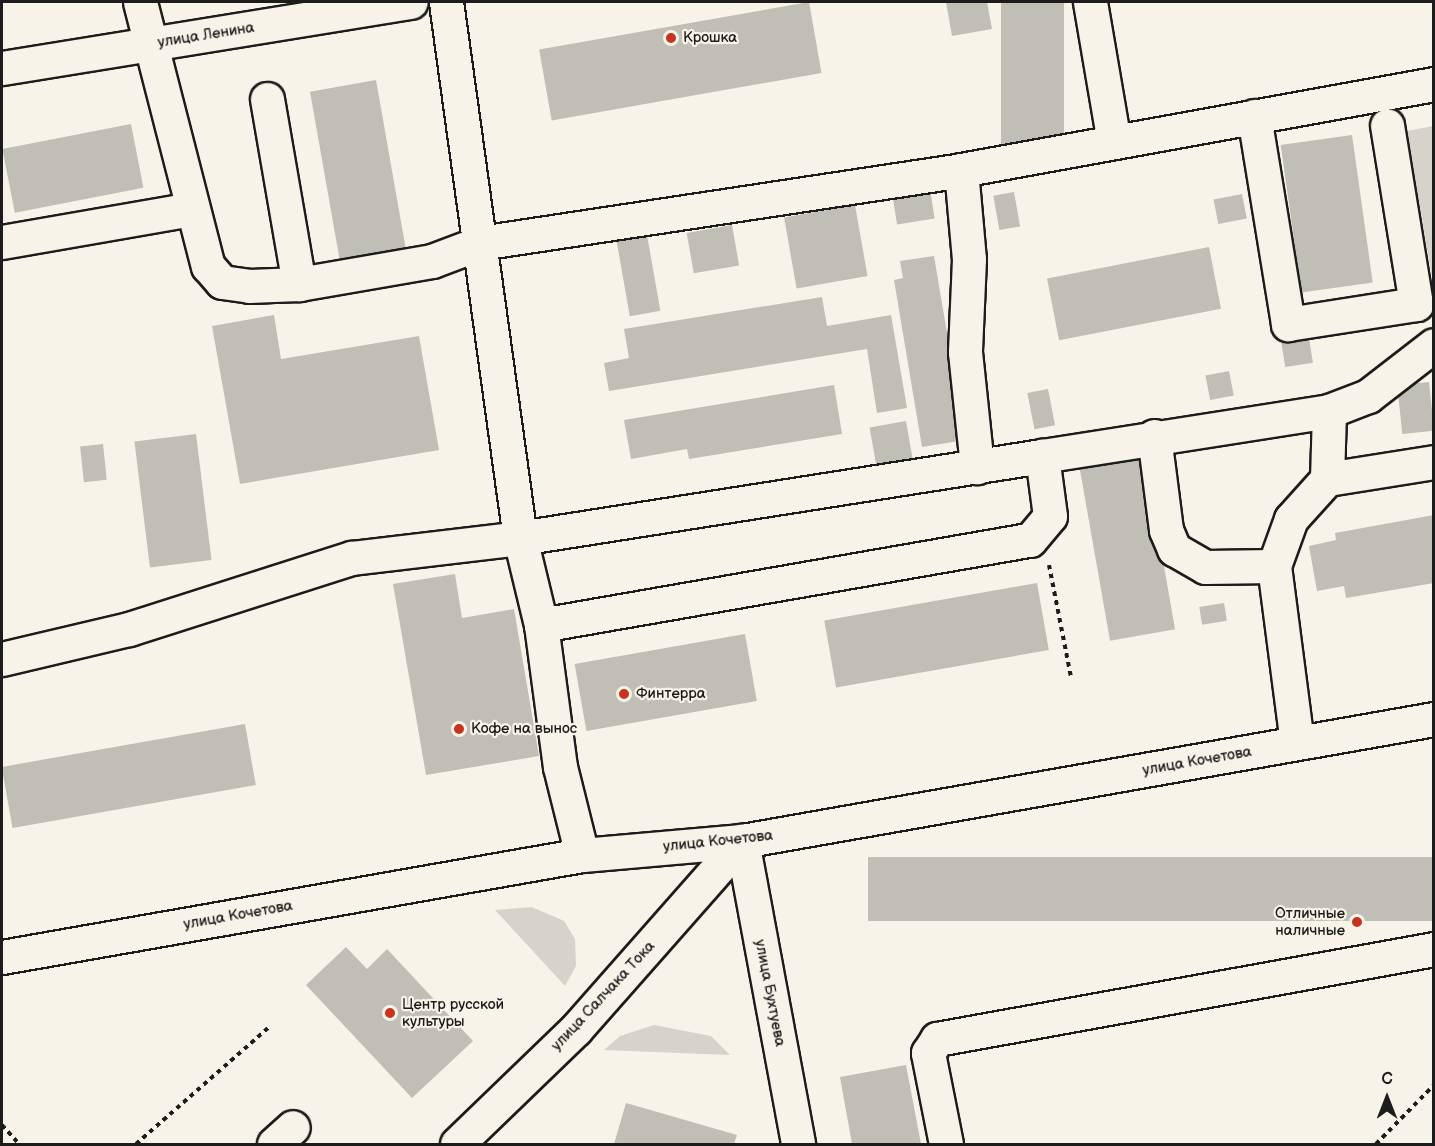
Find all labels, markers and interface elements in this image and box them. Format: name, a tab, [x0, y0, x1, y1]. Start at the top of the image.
street label: улица Ленина	[156, 18, 256, 52]
place label: Крошка	[683, 29, 737, 47]
marker: Крошка	[664, 31, 678, 45]
place label: Финтерра	[636, 685, 706, 703]
marker: Финтерра	[617, 687, 631, 701]
place label: Кофе на вынос	[471, 720, 577, 738]
marker: Кофе на вынос	[452, 722, 466, 736]
street label: улица Кочетова	[1141, 743, 1253, 779]
street label: улица Кочетова	[662, 826, 774, 856]
street label: улица Кочетова	[182, 897, 294, 933]
place label: Отличные наличные	[1275, 904, 1345, 939]
marker: Отличные наличные	[1350, 915, 1364, 929]
street label: улица Салчака Тока	[547, 937, 659, 1055]
street label: улица Бухтуева	[751, 938, 789, 1048]
place label: Центр русской культуры	[402, 995, 504, 1030]
marker: Центр русской культуры	[383, 1006, 397, 1020]
north arrow	[1357, 1068, 1417, 1128]
text: С	[1381, 1070, 1393, 1089]

